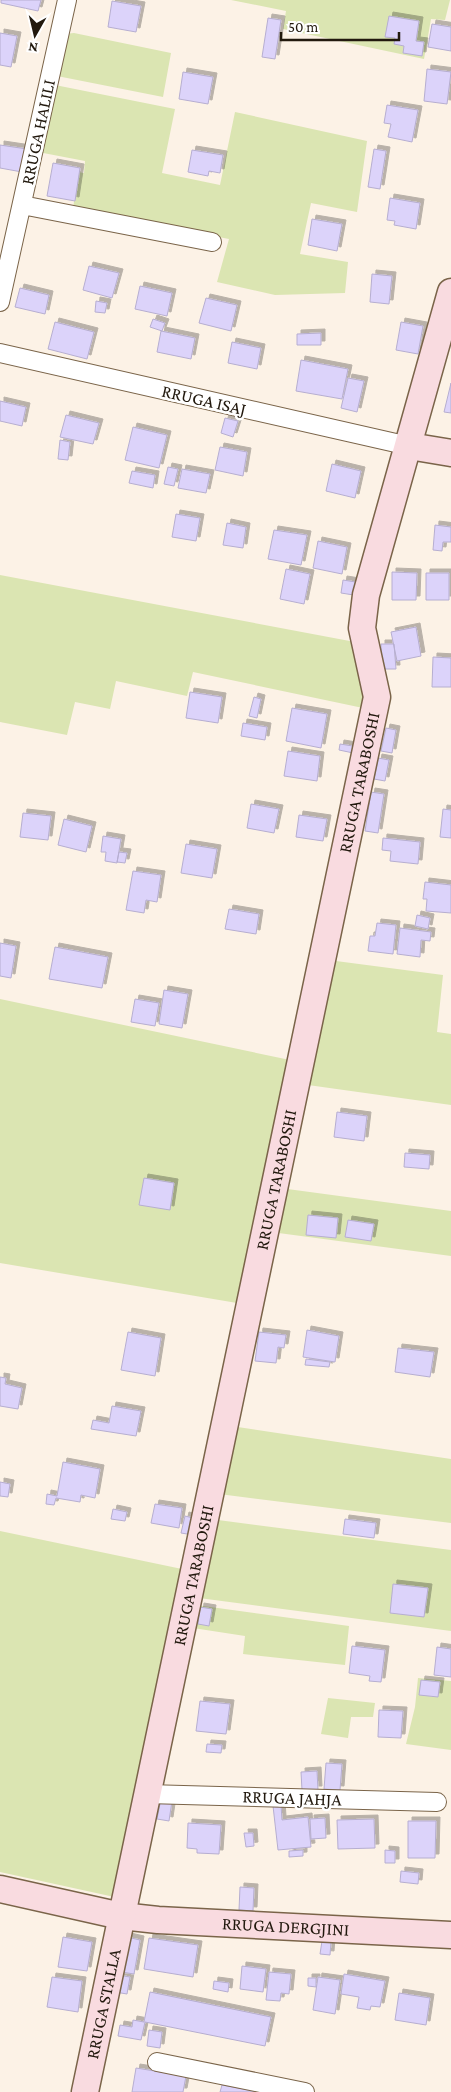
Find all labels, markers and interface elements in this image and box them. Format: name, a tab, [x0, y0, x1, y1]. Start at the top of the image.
north arrow	[10, 10, 60, 60]
scale bar	[281, 10, 398, 42]
text: 50 m	[288, 19, 318, 35]
text: N	[27, 39, 39, 56]
street label: RRUGA HALILI	[17, 77, 59, 187]
street label: RRUGA ISAJ	[160, 381, 248, 419]
street label: RRUGA TARABOSHI	[335, 710, 384, 854]
street label: RRUGA TARABOSHI	[252, 1108, 300, 1252]
street label: RRUGA TARABOSHI	[169, 1503, 218, 1647]
street label: RRUGA JAHJA	[242, 1786, 343, 1810]
street label: RRUGA DERGJINI	[221, 1913, 350, 1940]
street label: RRUGA STALLA	[82, 1946, 125, 2061]

